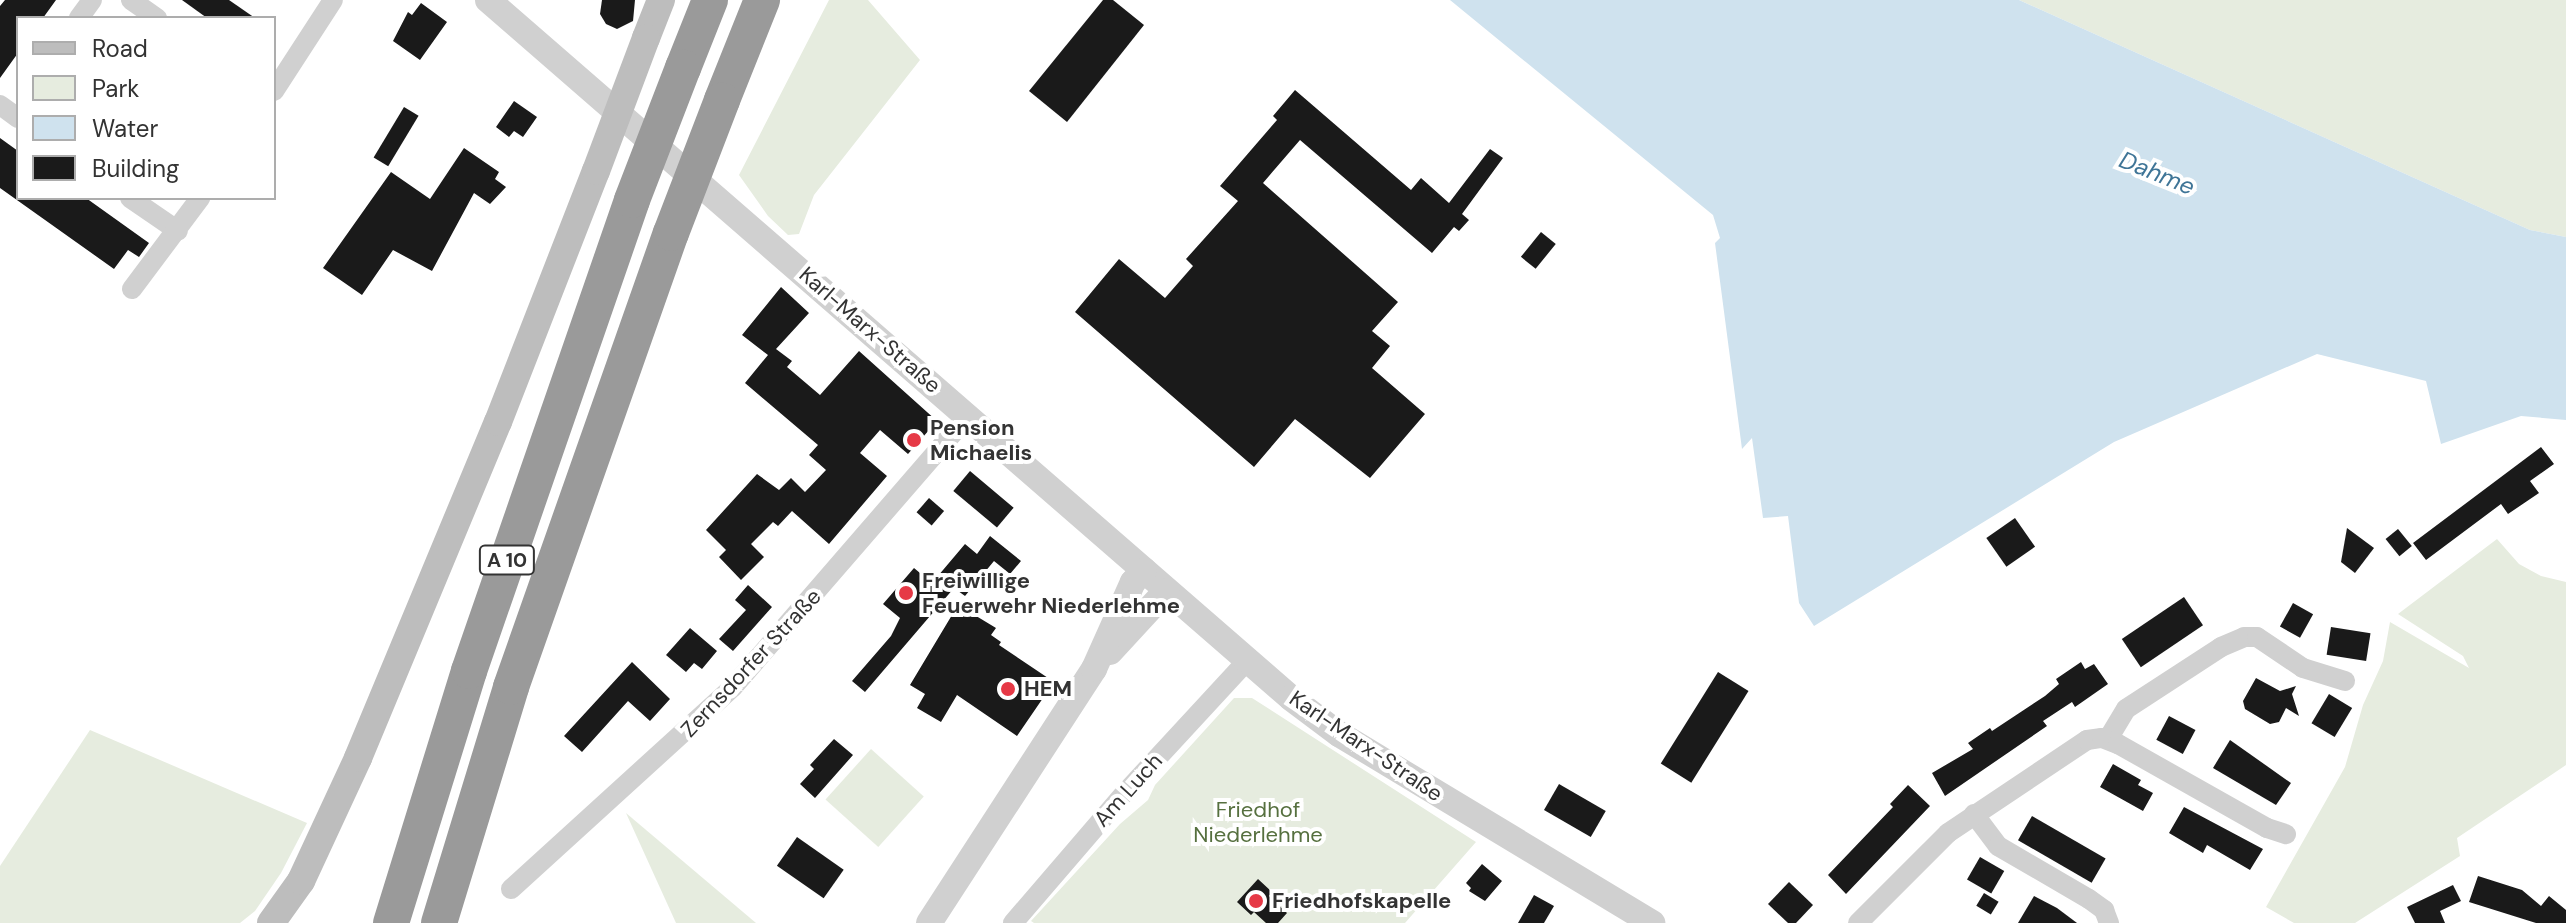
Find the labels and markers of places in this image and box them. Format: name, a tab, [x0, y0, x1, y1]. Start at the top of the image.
place label: Pension Michaelis	[930, 414, 1032, 466]
marker: Pension Michaelis	[905, 431, 923, 449]
place label: Freiwillige Feuerwehr Niederlehme	[922, 567, 1180, 618]
marker: Freiwillige Feuerwehr Niederlehme	[897, 584, 915, 602]
place label: HEM	[1024, 676, 1072, 702]
marker: HEM	[999, 680, 1017, 698]
place label: Friedhofskapelle	[1272, 888, 1451, 914]
marker: Friedhofskapelle	[1247, 892, 1265, 910]

